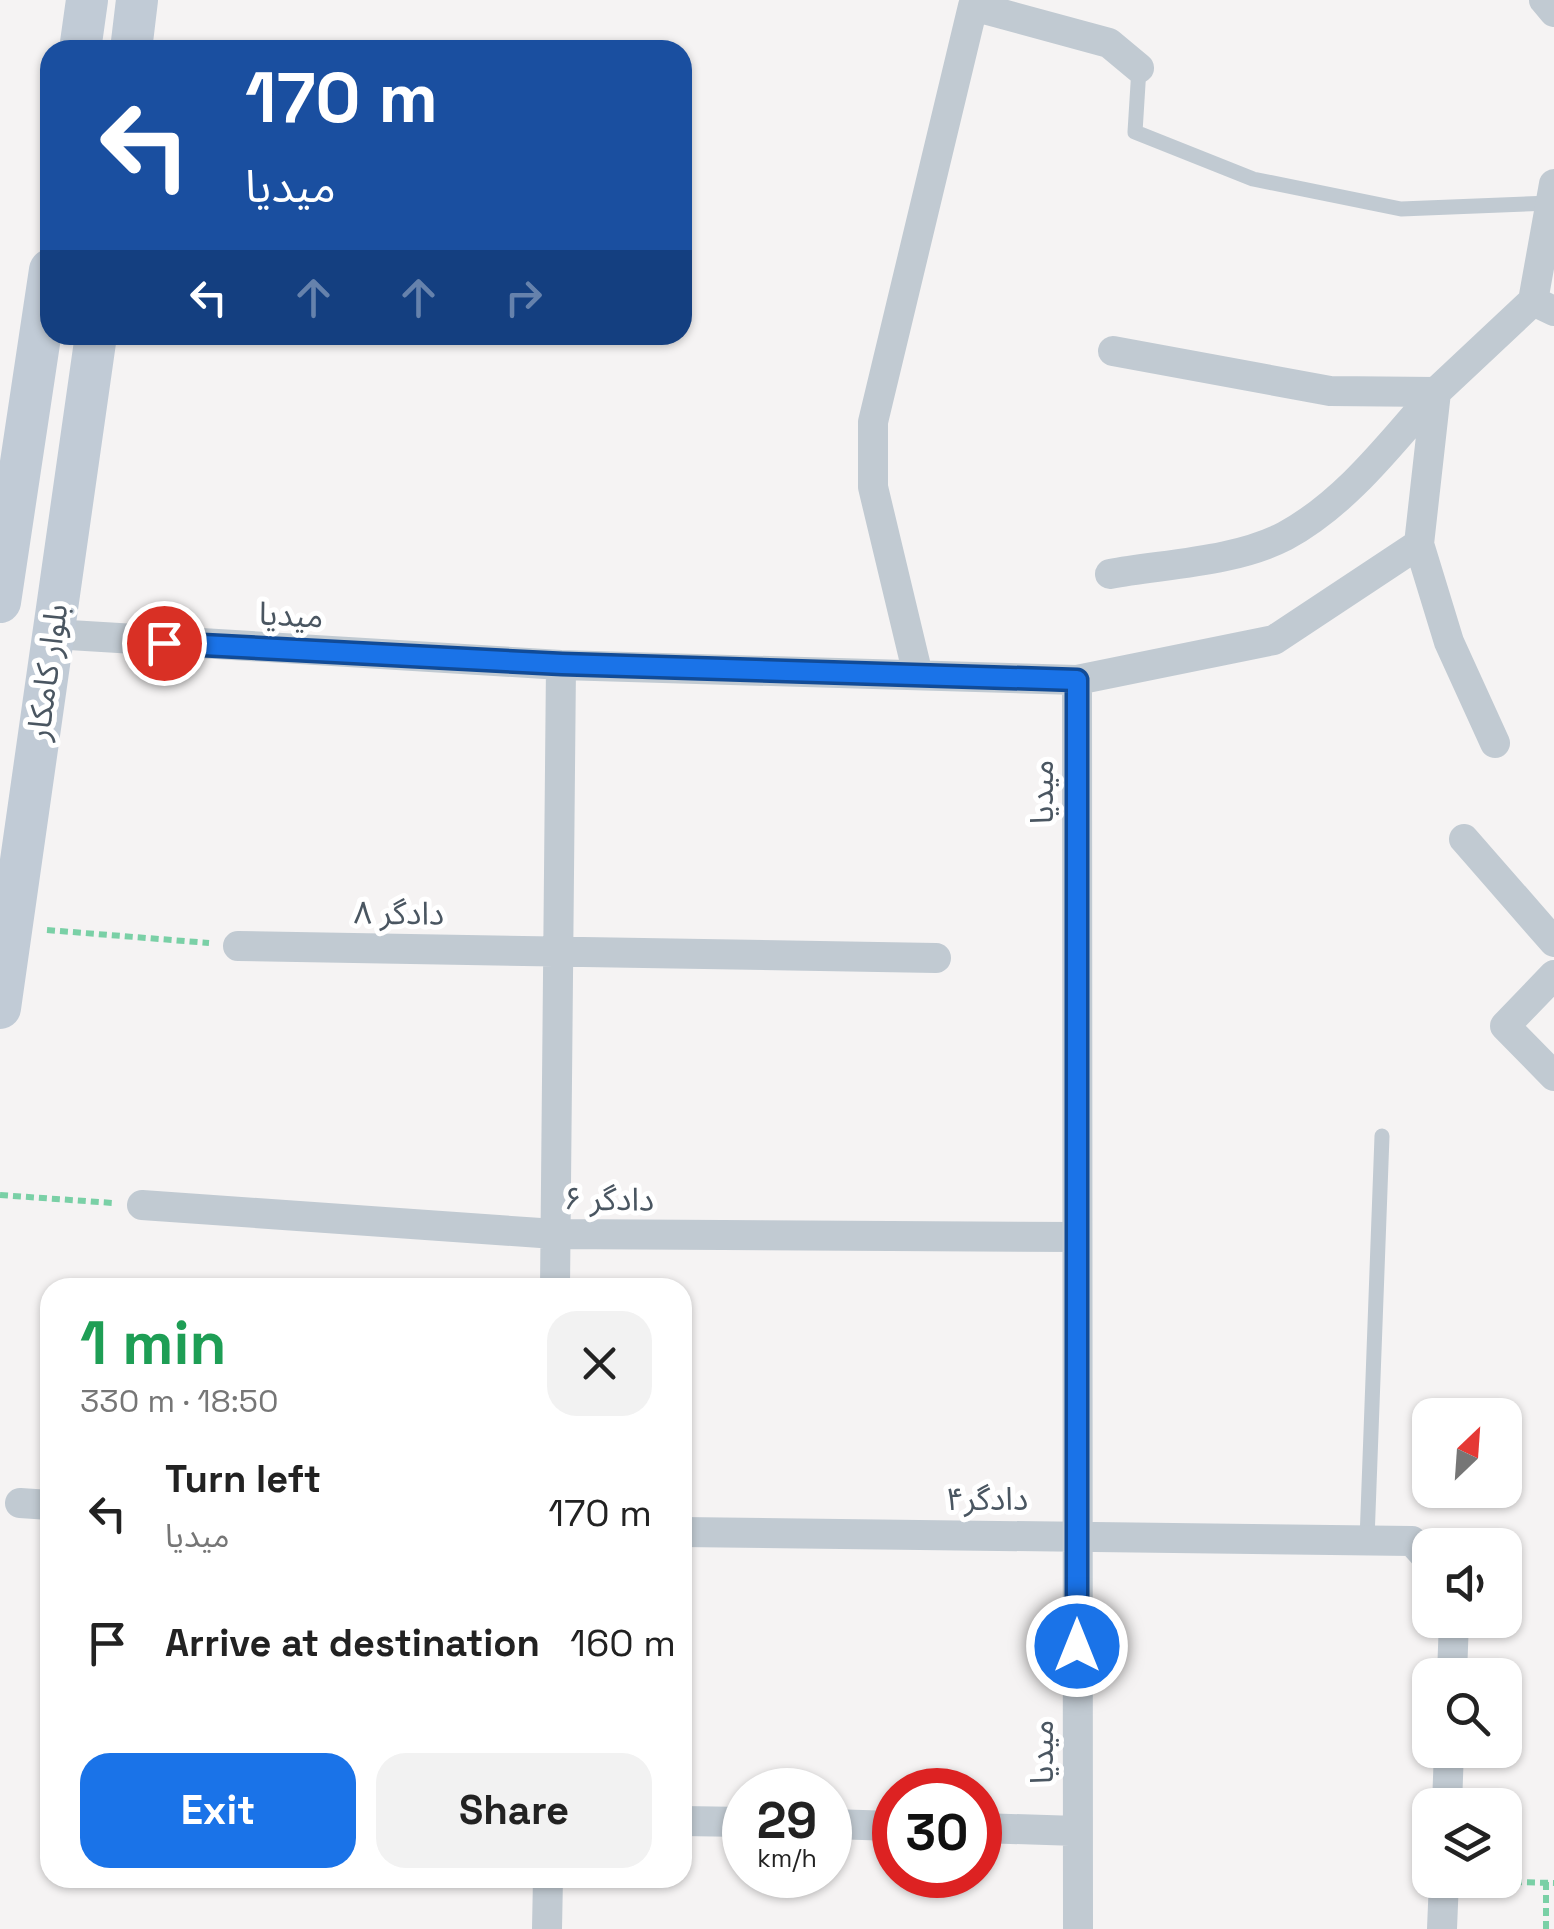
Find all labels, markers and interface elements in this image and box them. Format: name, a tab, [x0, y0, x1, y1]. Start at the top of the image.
text: 170 m	[245, 53, 438, 142]
icon: left	[80, 80, 210, 210]
text: میدیا	[245, 158, 336, 215]
icon: left	[181, 270, 236, 325]
icon: ahead	[286, 270, 341, 325]
icon: ahead	[391, 270, 446, 325]
icon: right	[496, 270, 551, 325]
street label: میدیا	[258, 593, 324, 637]
street label: بلوار کامکار	[17, 601, 76, 744]
pin	[122, 601, 207, 686]
icon: arrive	[137, 616, 192, 671]
street label: میدیا	[1022, 760, 1062, 824]
street label: دادگر ۸	[353, 892, 445, 934]
street label: دادگر ۶	[563, 1178, 655, 1220]
text: 1 min	[80, 1305, 227, 1382]
button: close	[547, 1311, 652, 1416]
text: 330 m · 18:50	[80, 1381, 278, 1421]
north arrow	[1412, 1398, 1522, 1508]
map controls	[1412, 1398, 1522, 1898]
text: Turn left	[165, 1455, 321, 1503]
street label: دادگر۴	[946, 1479, 1028, 1519]
icon: left	[80, 1486, 135, 1541]
text: 170 m	[548, 1489, 652, 1537]
text: میدیا	[165, 1516, 230, 1556]
button: sound	[1412, 1528, 1522, 1638]
position arrow	[1025, 1594, 1129, 1698]
icon: arrive	[80, 1616, 135, 1671]
text: Arrive at destination	[165, 1619, 540, 1667]
text: 160 m	[570, 1619, 676, 1667]
button: search	[1412, 1658, 1522, 1768]
street label: میدیا	[1022, 1720, 1062, 1784]
button: Exit	[80, 1753, 356, 1868]
button: Share	[376, 1753, 652, 1868]
speed limit sign: 30	[872, 1768, 1002, 1898]
button: layers	[1412, 1788, 1522, 1898]
text: 29	[757, 1789, 817, 1853]
text: km/h	[757, 1842, 817, 1874]

